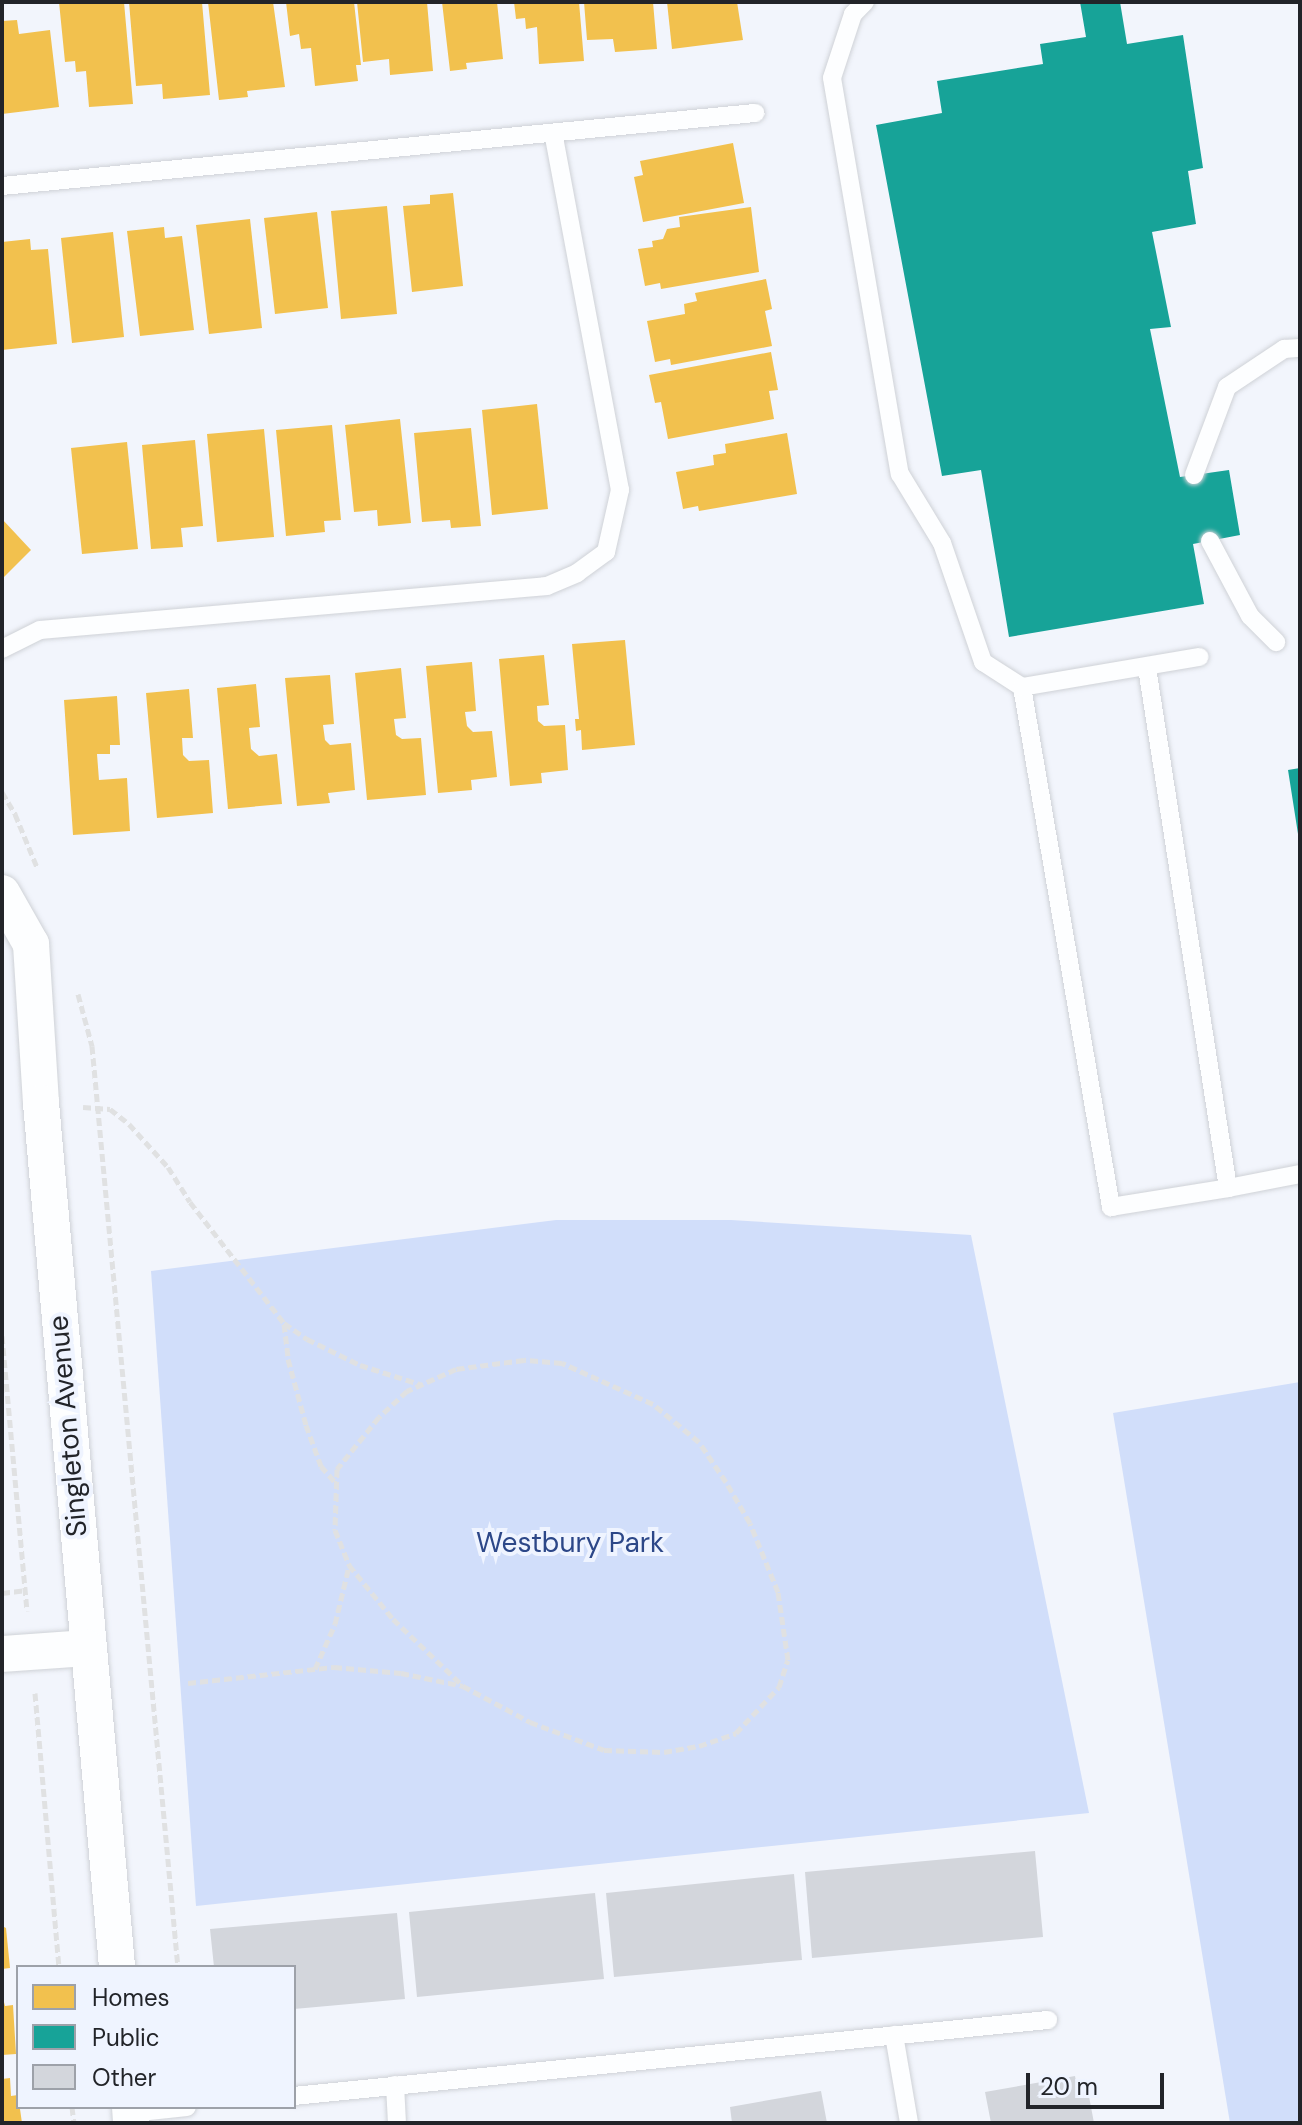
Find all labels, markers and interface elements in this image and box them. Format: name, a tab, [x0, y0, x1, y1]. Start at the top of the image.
street label: Singleton Avenue	[42, 1314, 94, 1538]
park label: Westbury Park	[476, 1526, 664, 1560]
legend	[16, 1965, 296, 2109]
text: Homes	[92, 1982, 170, 2013]
text: Public	[92, 2022, 160, 2053]
scale bar	[1030, 2057, 1168, 2107]
text: Other	[92, 2062, 156, 2093]
text: 20 m	[1040, 2071, 1098, 2102]

